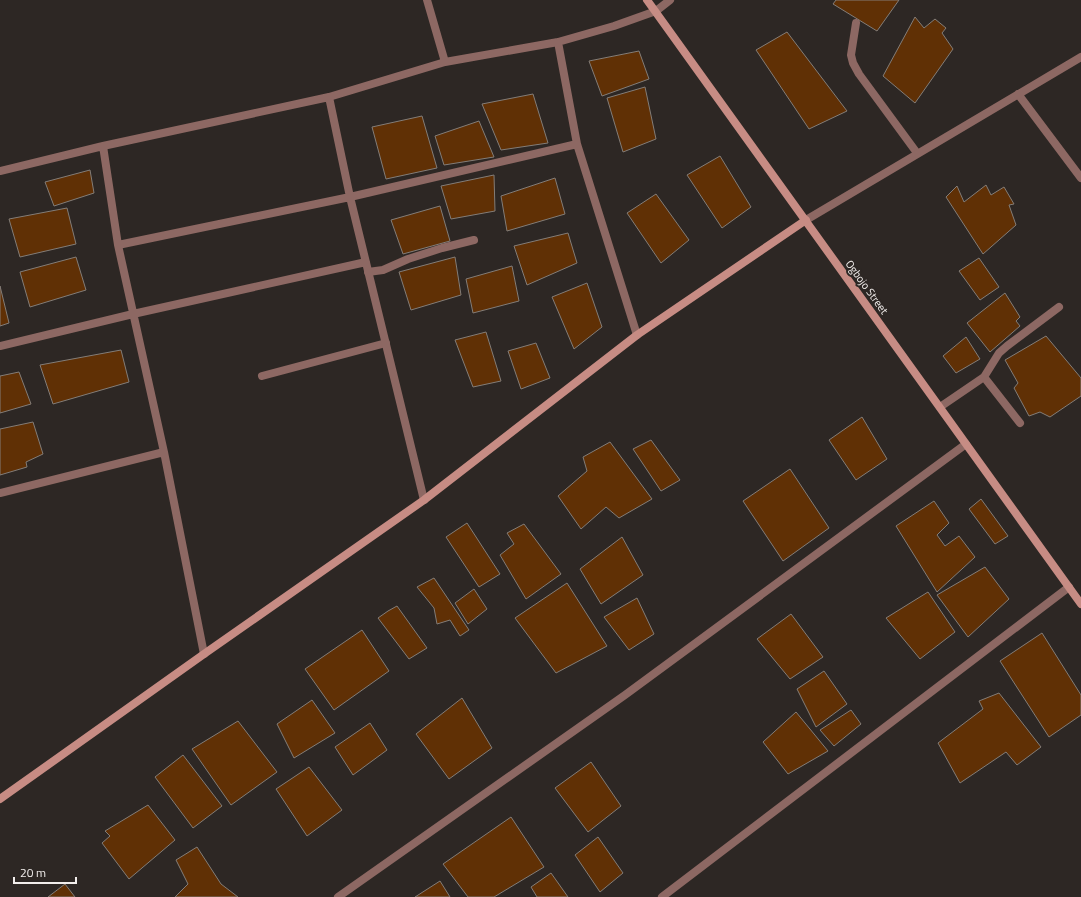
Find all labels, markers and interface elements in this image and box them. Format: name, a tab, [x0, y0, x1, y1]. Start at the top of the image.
street label: Ogbojo Street	[842, 257, 892, 317]
scale bar	[14, 859, 76, 885]
text: 20 m	[20, 863, 46, 882]

